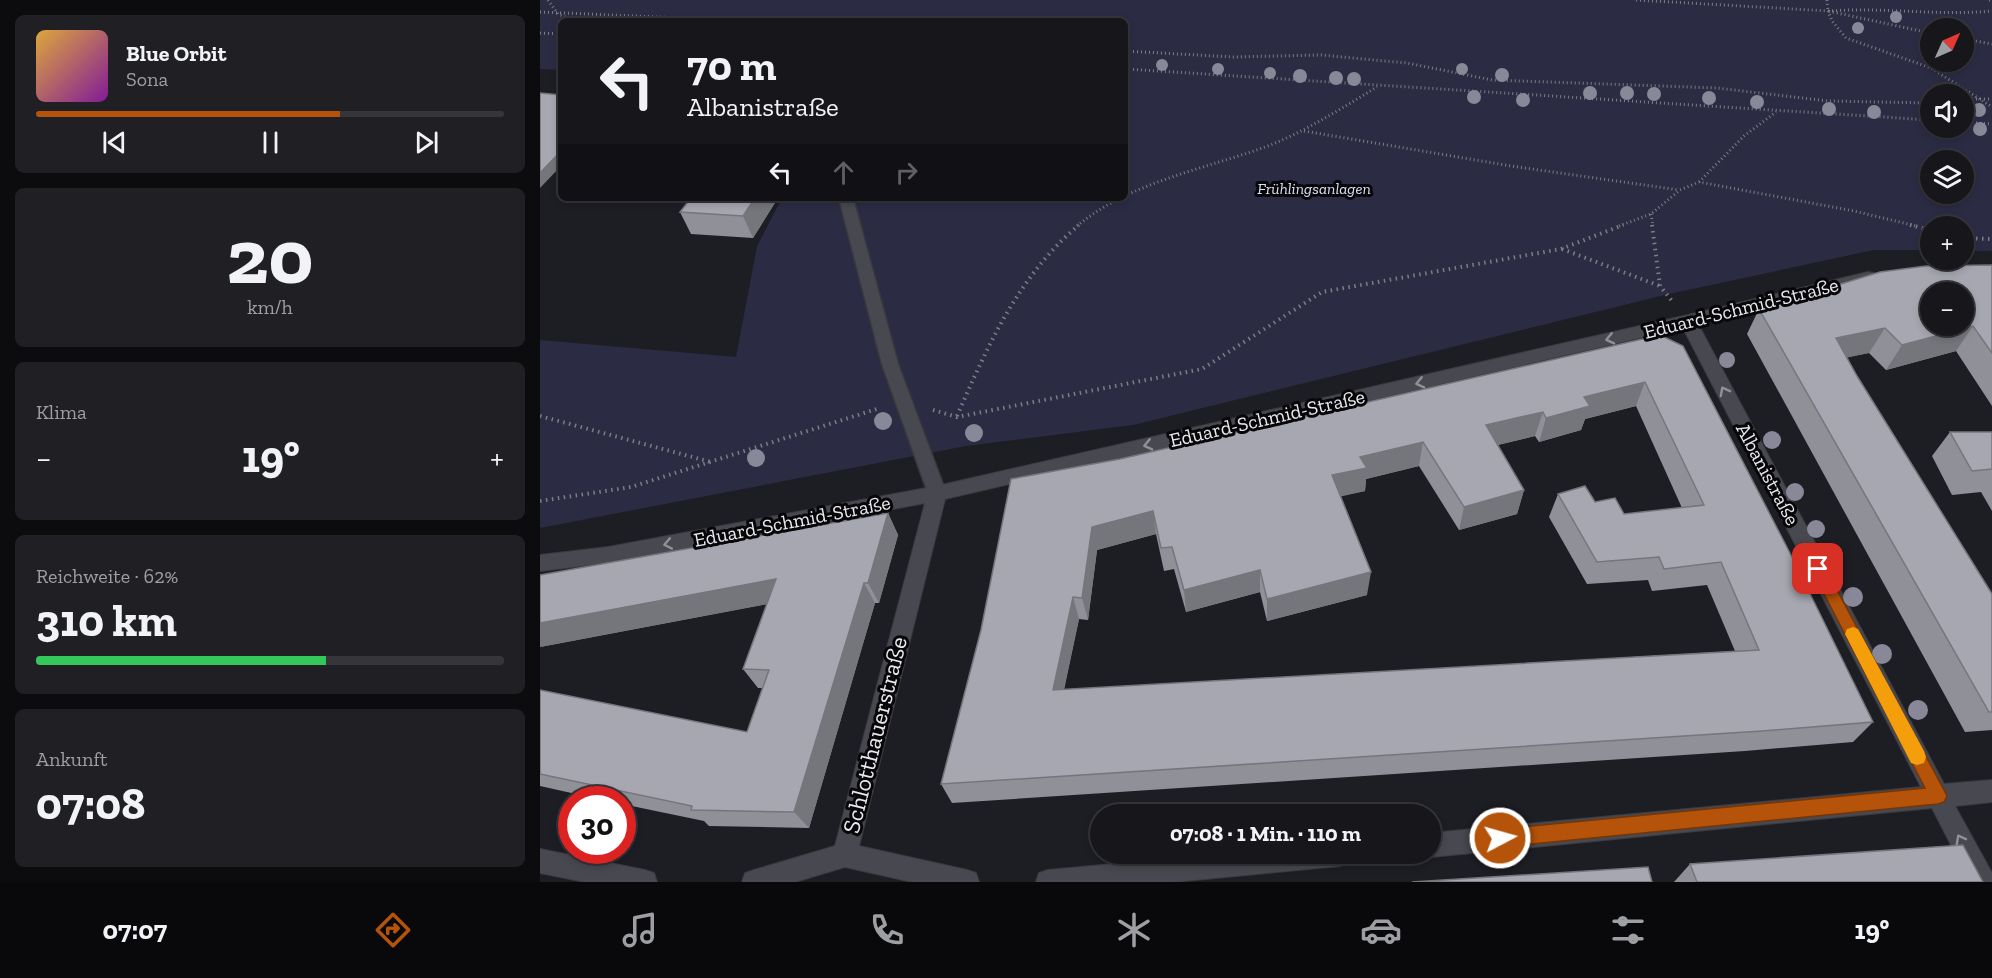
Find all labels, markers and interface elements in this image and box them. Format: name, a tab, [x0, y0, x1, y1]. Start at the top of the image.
north arrow	[1920, 18, 1974, 72]
map controls	[1920, 18, 1974, 336]
text: Blue Orbit	[126, 40, 226, 67]
text: 70 m	[687, 40, 777, 91]
icon: left	[588, 42, 666, 120]
text: Sona	[126, 67, 168, 91]
button: sound	[1920, 84, 1974, 138]
text: Albanistraße	[687, 91, 839, 123]
icon: previous	[98, 126, 131, 159]
icon: pause	[254, 126, 287, 159]
icon: next	[410, 126, 443, 159]
button: layers	[1920, 150, 1974, 204]
icon: left	[764, 156, 797, 189]
icon: ahead	[827, 156, 860, 189]
icon: right	[890, 156, 923, 189]
park label: Frühlingsanlagen	[1257, 179, 1371, 198]
text: 20	[227, 209, 313, 303]
button: +	[1920, 216, 1974, 270]
street label: Eduard-Schmid-Straße	[1641, 272, 1841, 344]
button: −	[1920, 282, 1974, 336]
text: km/h	[247, 295, 293, 319]
one-way arrow	[1605, 332, 1615, 345]
one-way arrow	[1415, 375, 1425, 388]
street label: Eduard-Schmid-Straße	[1167, 384, 1367, 452]
one-way arrow	[1720, 386, 1732, 397]
text: Klima	[36, 400, 87, 424]
street label: Albanistraße	[1731, 419, 1805, 529]
text: 19°	[242, 430, 300, 484]
text: −	[36, 438, 51, 477]
text: +	[490, 438, 504, 477]
one-way arrow	[1143, 438, 1153, 451]
street label: Eduard-Schmid-Straße	[692, 490, 892, 552]
one-way arrow	[663, 537, 673, 550]
pin	[1792, 543, 1843, 594]
icon: arrive	[1801, 552, 1834, 585]
text: Reichweite · 62%	[36, 564, 178, 588]
text: 310 km	[36, 594, 177, 648]
street label: Schlotthauerstraße	[836, 634, 913, 836]
text: Ankunft	[36, 747, 107, 771]
text: 07:08	[36, 777, 146, 831]
speed limit sign: 30	[558, 786, 636, 864]
position arrow	[1468, 806, 1532, 870]
text: 07:08 · 1 Min. · 110 m	[1170, 820, 1361, 847]
one-way arrow	[1956, 834, 1968, 845]
icon: directions	[372, 909, 414, 951]
icon: music	[619, 909, 661, 951]
icon: phone	[866, 909, 908, 951]
icon: climate	[1113, 909, 1155, 951]
icon: car	[1360, 909, 1402, 951]
icon: filters	[1607, 909, 1649, 951]
text: 07:07	[103, 914, 167, 946]
text: 19°	[1855, 914, 1889, 946]

